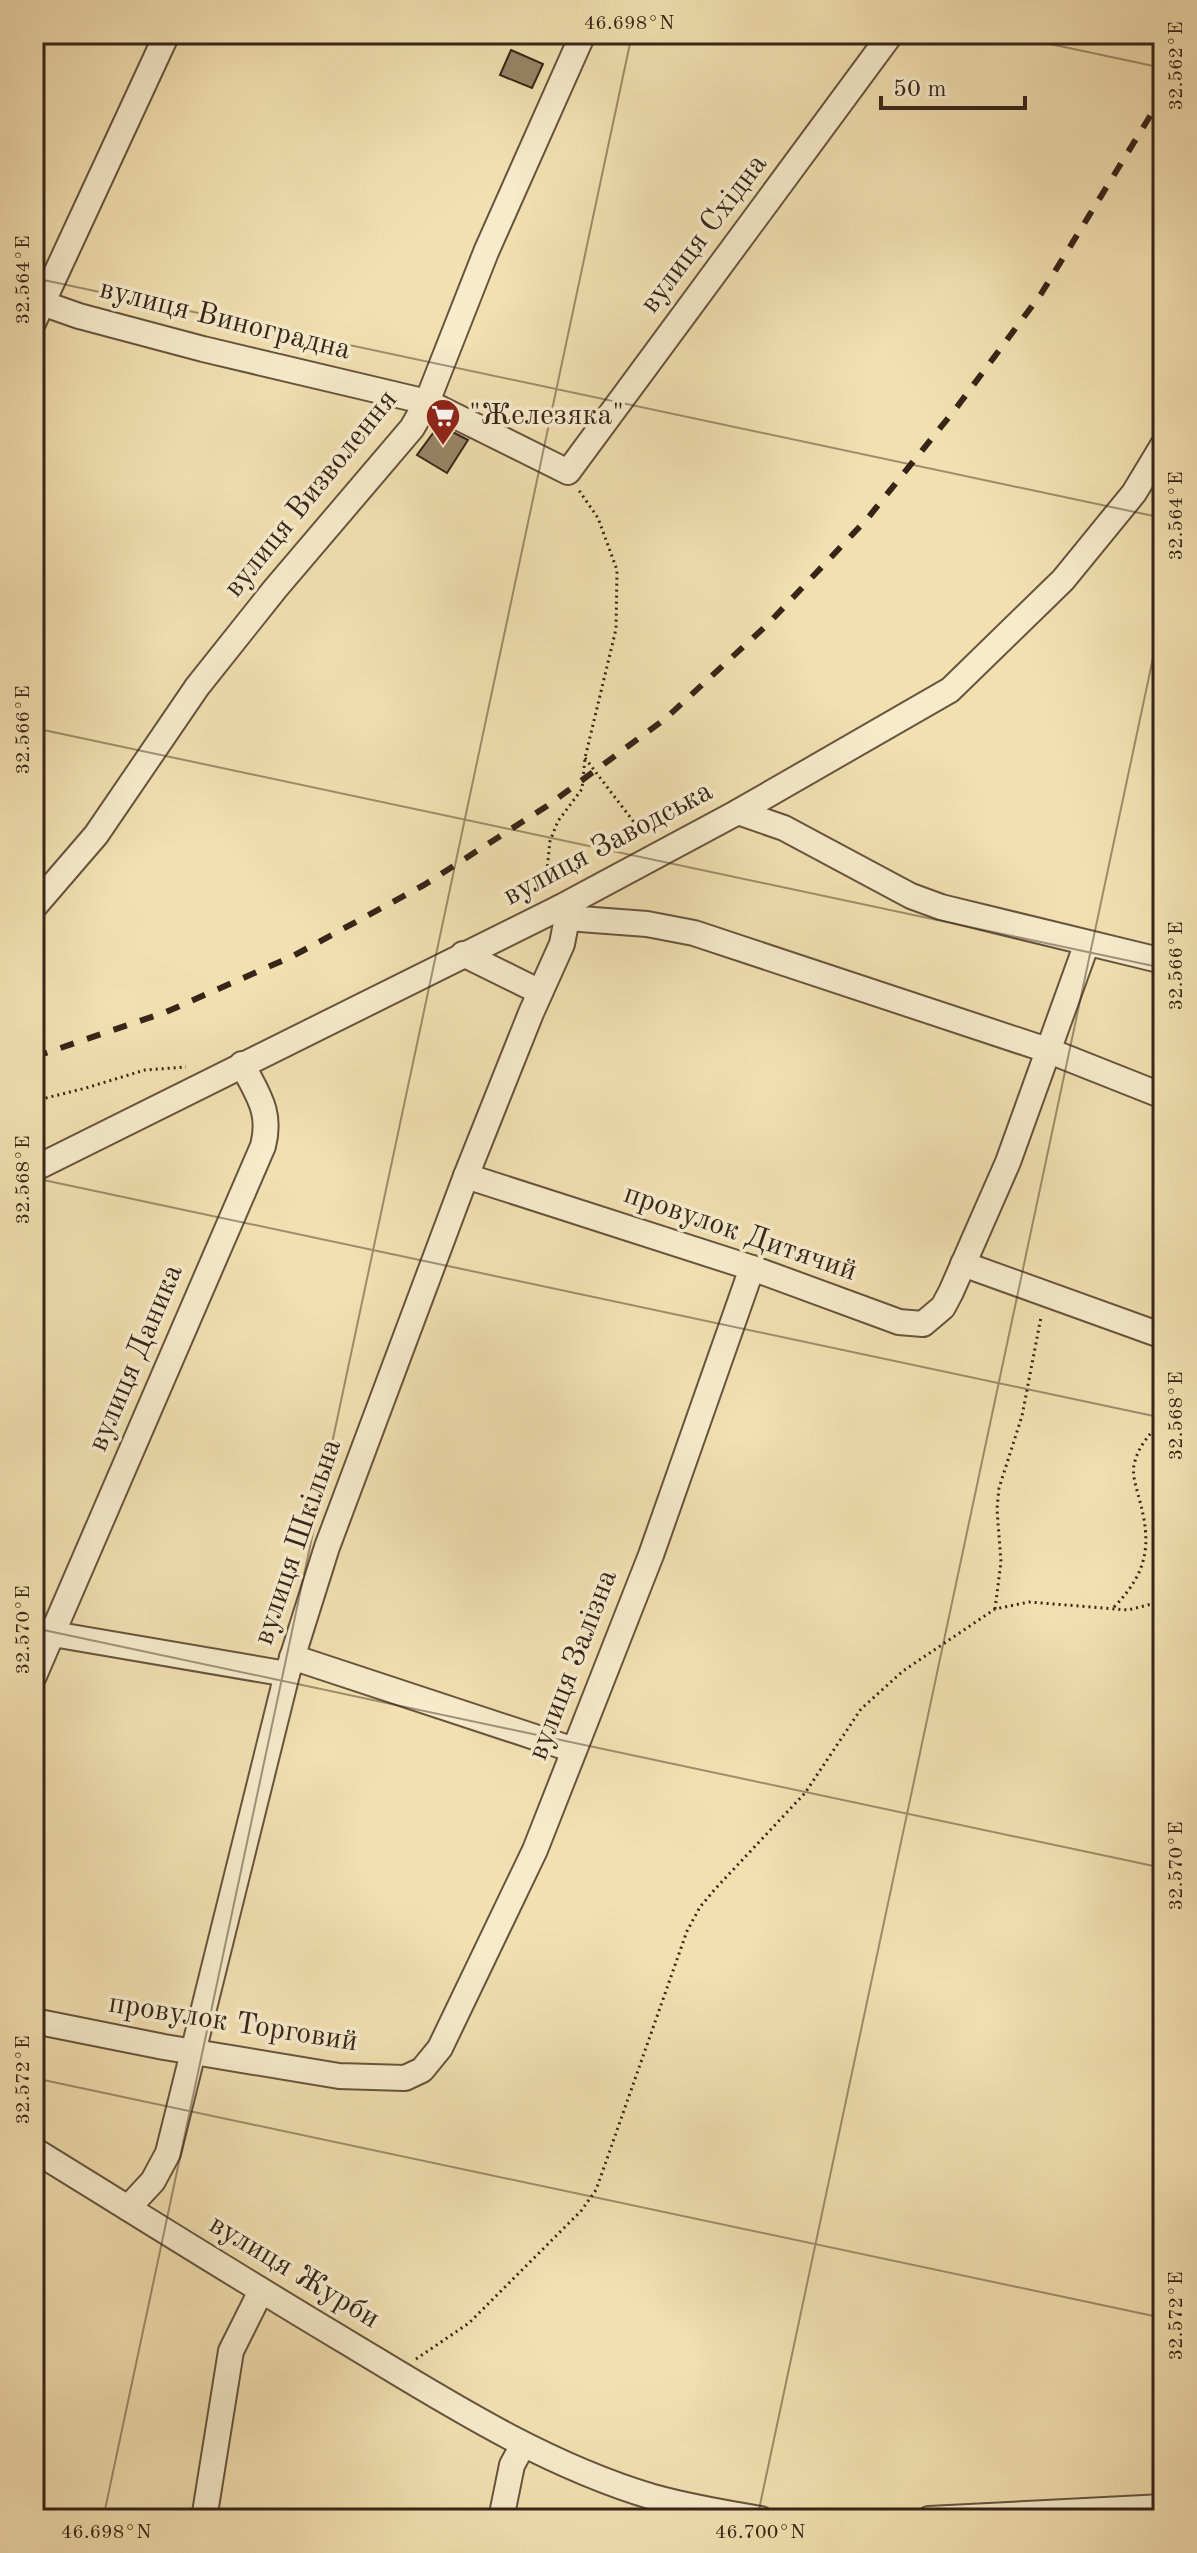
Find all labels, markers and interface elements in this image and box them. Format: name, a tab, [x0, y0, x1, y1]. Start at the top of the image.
text: 46.698°N	[584, 14, 674, 34]
text: 32.562°E	[1167, 22, 1187, 111]
scale bar	[881, 60, 1025, 110]
text: 50 m	[893, 78, 947, 102]
street label: вулиця Східна	[635, 149, 773, 319]
text: 32.564°E	[14, 236, 34, 325]
street label: вулиця Виноградна	[96, 274, 354, 366]
street label: вулиця Визволення	[219, 385, 403, 603]
supermarket icon: "Железяка"	[424, 397, 462, 447]
place label: "Железяка"	[469, 401, 624, 431]
text: 32.564°E	[1167, 472, 1187, 561]
text: 32.566°E	[14, 686, 34, 775]
street label: вулиця Заводська	[498, 776, 718, 912]
text: 32.566°E	[1167, 922, 1187, 1011]
text: 32.568°E	[14, 1136, 34, 1225]
street label: провулок Дитячий	[620, 1179, 860, 1287]
street label: вулиця Даника	[83, 1260, 189, 1456]
text: 32.568°E	[1167, 1372, 1187, 1461]
street label: вулиця Шкільна	[249, 1435, 347, 1649]
street label: вулиця Залізна	[523, 1565, 623, 1764]
text: 32.570°E	[14, 1586, 34, 1675]
text: 32.570°E	[1167, 1822, 1187, 1911]
street label: провулок Торговий	[106, 1988, 360, 2058]
text: 32.572°E	[14, 2036, 34, 2125]
street label: вулиця Журби	[204, 2209, 384, 2335]
text: 32.572°E	[1167, 2272, 1187, 2361]
text: 46.698°N	[61, 2523, 151, 2543]
text: 46.700°N	[715, 2523, 805, 2543]

